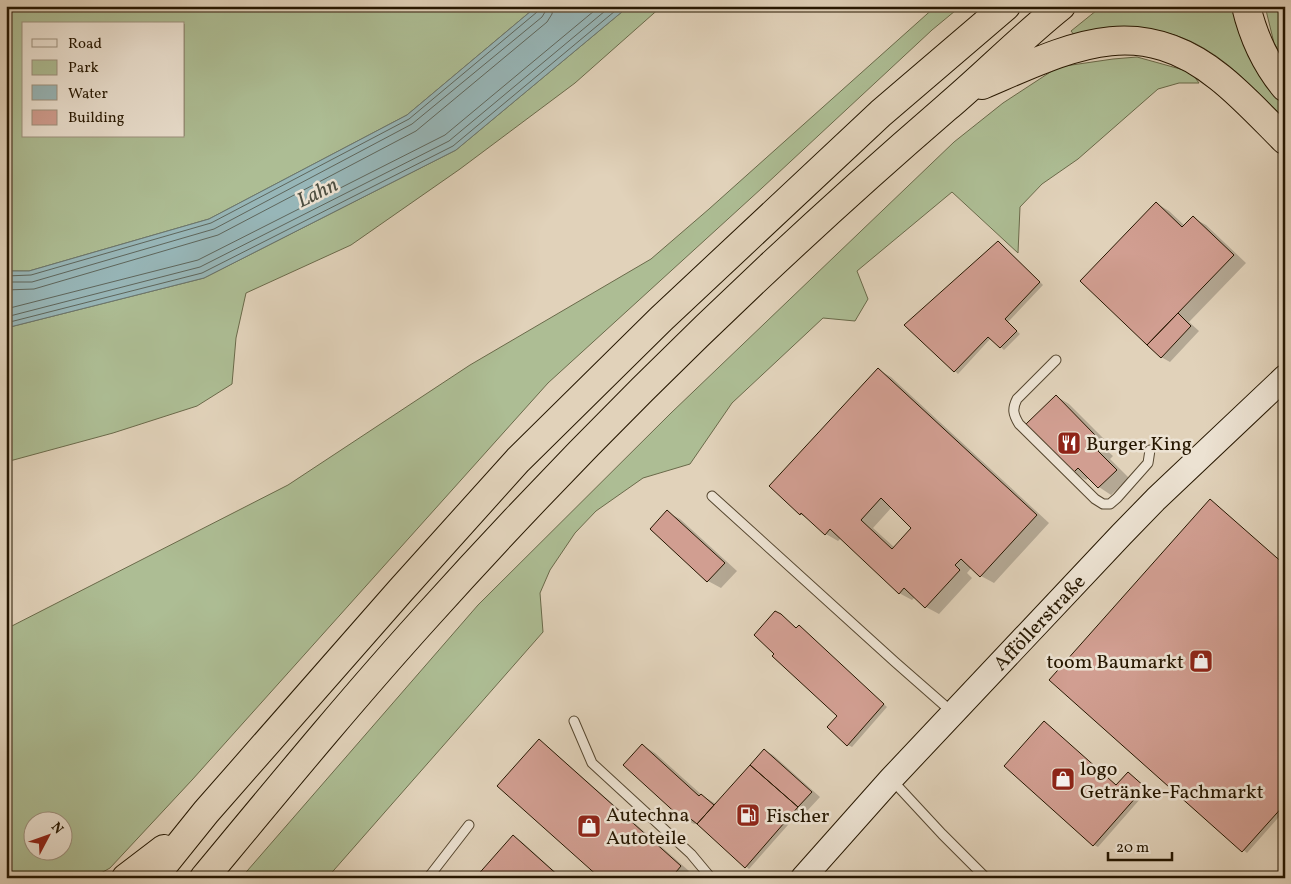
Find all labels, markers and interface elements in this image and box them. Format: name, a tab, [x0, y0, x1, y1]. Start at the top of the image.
legend	[22, 22, 185, 138]
text: Road	[68, 34, 102, 55]
text: Park	[68, 58, 99, 79]
text: Water	[68, 84, 108, 105]
text: Building	[68, 108, 125, 129]
water label: Lahn	[292, 171, 343, 216]
restaurant icon: Burger King	[1056, 430, 1082, 456]
place label: Burger King	[1086, 431, 1192, 459]
street label: Afföllerstraße	[988, 569, 1093, 678]
shop icon: toom Baumarkt	[1188, 648, 1214, 674]
place label: toom Baumarkt	[1047, 649, 1184, 677]
place label: logo Getränke-Fachmarkt	[1080, 756, 1264, 807]
shop icon: logo Getränke-Fachmarkt	[1050, 766, 1076, 792]
place label: Autechna Autoteile	[606, 802, 690, 853]
fuel station icon: Fischer	[735, 802, 761, 828]
place label: Fischer	[766, 803, 829, 831]
north arrow	[22, 812, 72, 862]
shop icon: Autechna Autoteile	[576, 813, 602, 839]
text: N	[46, 818, 67, 839]
scale bar	[1108, 829, 1172, 861]
text: 20 m	[1116, 838, 1149, 859]

